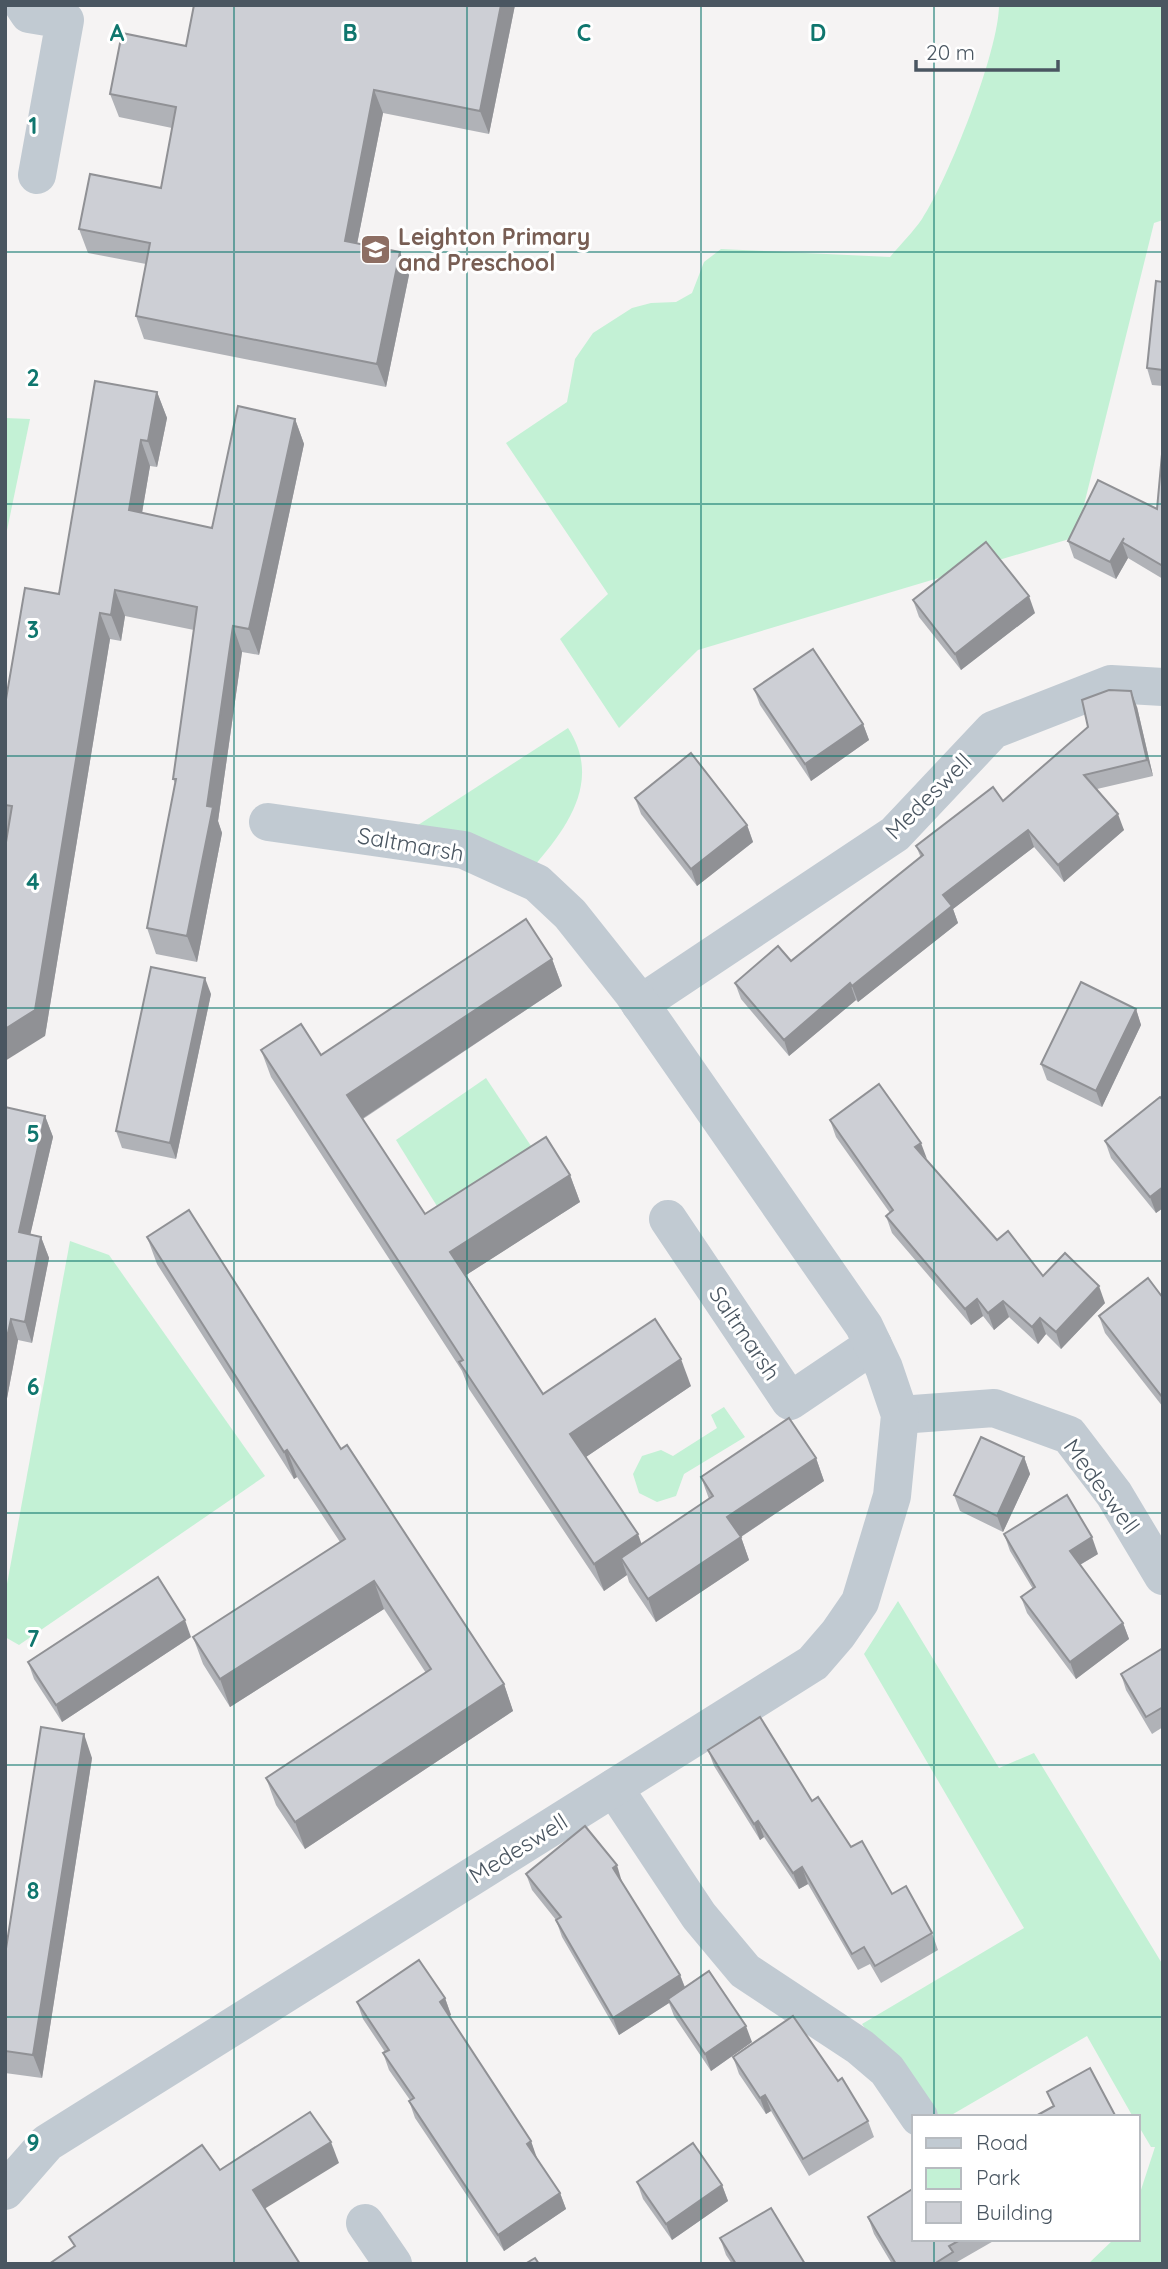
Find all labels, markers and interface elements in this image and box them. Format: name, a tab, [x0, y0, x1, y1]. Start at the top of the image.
text: A	[110, 18, 125, 47]
text: B	[342, 18, 358, 47]
text: C	[577, 18, 591, 47]
text: D	[810, 18, 826, 47]
scale bar	[916, 28, 1058, 72]
text: 20 m	[926, 39, 975, 65]
text: 1	[29, 111, 37, 140]
place label: Leighton Primary and Preschool	[398, 222, 590, 277]
school or university icon: Leighton Primary and Preschool	[358, 232, 392, 266]
text: 2	[26, 363, 40, 392]
text: 3	[27, 615, 39, 644]
street label: Medeswell	[879, 747, 977, 845]
street label: Saltmarsh	[356, 820, 466, 868]
text: 4	[26, 867, 40, 896]
text: 5	[26, 1119, 40, 1148]
street label: Saltmarsh	[703, 1280, 787, 1386]
text: 6	[27, 1372, 39, 1401]
street label: Medeswell	[1058, 1433, 1146, 1539]
text: 7	[27, 1624, 40, 1653]
street label: Medeswell	[463, 1806, 573, 1890]
text: 8	[27, 1876, 39, 1905]
legend	[912, 2115, 1140, 2241]
text: 9	[26, 2128, 40, 2157]
text: Road	[976, 2129, 1028, 2155]
text: Park	[976, 2164, 1020, 2190]
text: Building	[976, 2199, 1053, 2225]

